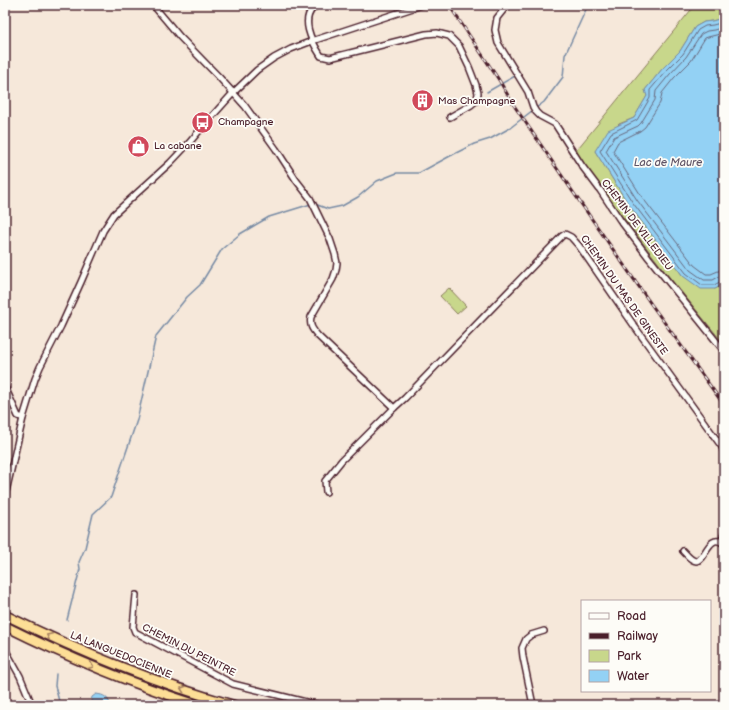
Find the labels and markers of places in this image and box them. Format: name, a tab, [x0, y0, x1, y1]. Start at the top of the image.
building icon: Mas Champagne	[409, 88, 435, 114]
place label: Mas Champagne	[438, 95, 515, 107]
bus stop icon: Champagne	[190, 109, 216, 135]
place label: Champagne	[218, 116, 273, 128]
shop icon: La cabane	[125, 133, 151, 159]
place label: La cabane	[154, 140, 202, 152]

